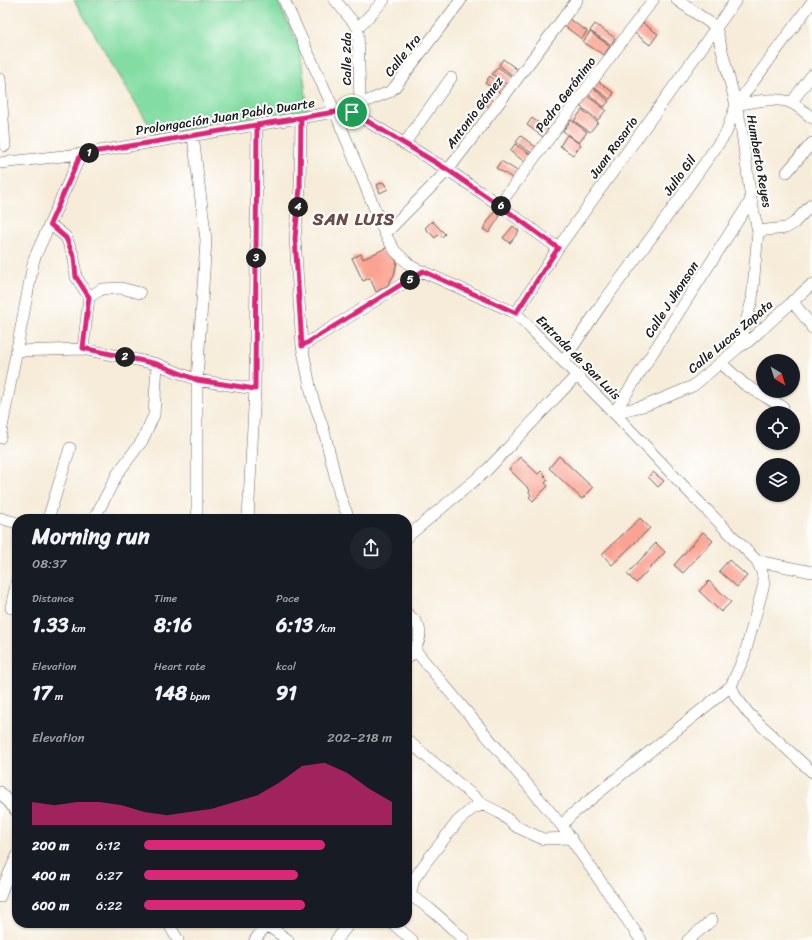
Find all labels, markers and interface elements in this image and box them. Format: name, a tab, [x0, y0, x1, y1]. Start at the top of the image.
street label: Calle 1ra	[378, 28, 427, 82]
street label: Calle 2da	[335, 32, 358, 86]
street label: Pedro Gerónimo	[529, 51, 602, 137]
street label: Antonio Gómez	[439, 70, 510, 154]
street label: Prolongación Juan Pablo Duarte	[134, 91, 317, 142]
pin	[335, 95, 369, 129]
icon: arrive	[341, 101, 363, 123]
street label: Juan Rosario	[582, 111, 644, 184]
street label: Humberto Reyes	[740, 113, 779, 210]
pin: 1	[79, 143, 99, 163]
text: 1	[87, 143, 91, 162]
street label: Julio Gil	[656, 150, 702, 201]
pin: 6	[491, 196, 511, 216]
text: 6	[498, 196, 504, 215]
pin: 4	[288, 197, 308, 217]
text: 4	[295, 197, 301, 216]
district label: SAN LUIS	[312, 204, 395, 234]
pin: 3	[246, 248, 266, 268]
text: 3	[253, 248, 259, 267]
street label: Calle J Jhonson	[638, 256, 705, 342]
pin: 5	[400, 270, 420, 290]
text: 5	[407, 270, 413, 289]
street label: Calle Lucas Zapata	[682, 293, 779, 379]
street label: Entrada de San Luis	[531, 309, 627, 406]
pin: 2	[115, 347, 135, 367]
text: 2	[122, 347, 128, 366]
north arrow	[756, 354, 800, 398]
map controls	[756, 354, 800, 502]
button: locate	[756, 406, 800, 450]
button: layers	[756, 458, 800, 502]
text: Morning run	[32, 517, 150, 556]
button: share	[350, 527, 392, 569]
text: 08:37	[32, 552, 67, 575]
text: Distance	[32, 589, 74, 608]
text: Time	[154, 589, 177, 608]
text: Pace	[276, 589, 299, 608]
text: 1.33	[32, 608, 69, 643]
text: 8:16	[154, 608, 192, 643]
text: 6:13	[276, 608, 313, 643]
text: km	[69, 619, 86, 638]
text: /km	[313, 619, 336, 638]
text: Elevation	[32, 657, 77, 676]
text: Heart rate	[154, 657, 206, 676]
text: kcal	[276, 657, 296, 676]
text: 17	[32, 676, 52, 711]
text: 148	[154, 676, 187, 711]
text: 91	[276, 676, 297, 711]
text: m	[52, 687, 63, 706]
text: bpm	[187, 687, 210, 706]
text: Elevation	[32, 726, 85, 749]
text: 202–218 m	[327, 726, 392, 749]
text: 200 m	[32, 834, 69, 857]
text: 6:12	[96, 834, 120, 857]
text: 400 m	[32, 864, 70, 887]
text: 6:27	[96, 864, 122, 887]
text: 600 m	[32, 894, 69, 917]
text: 6:22	[96, 894, 122, 917]

